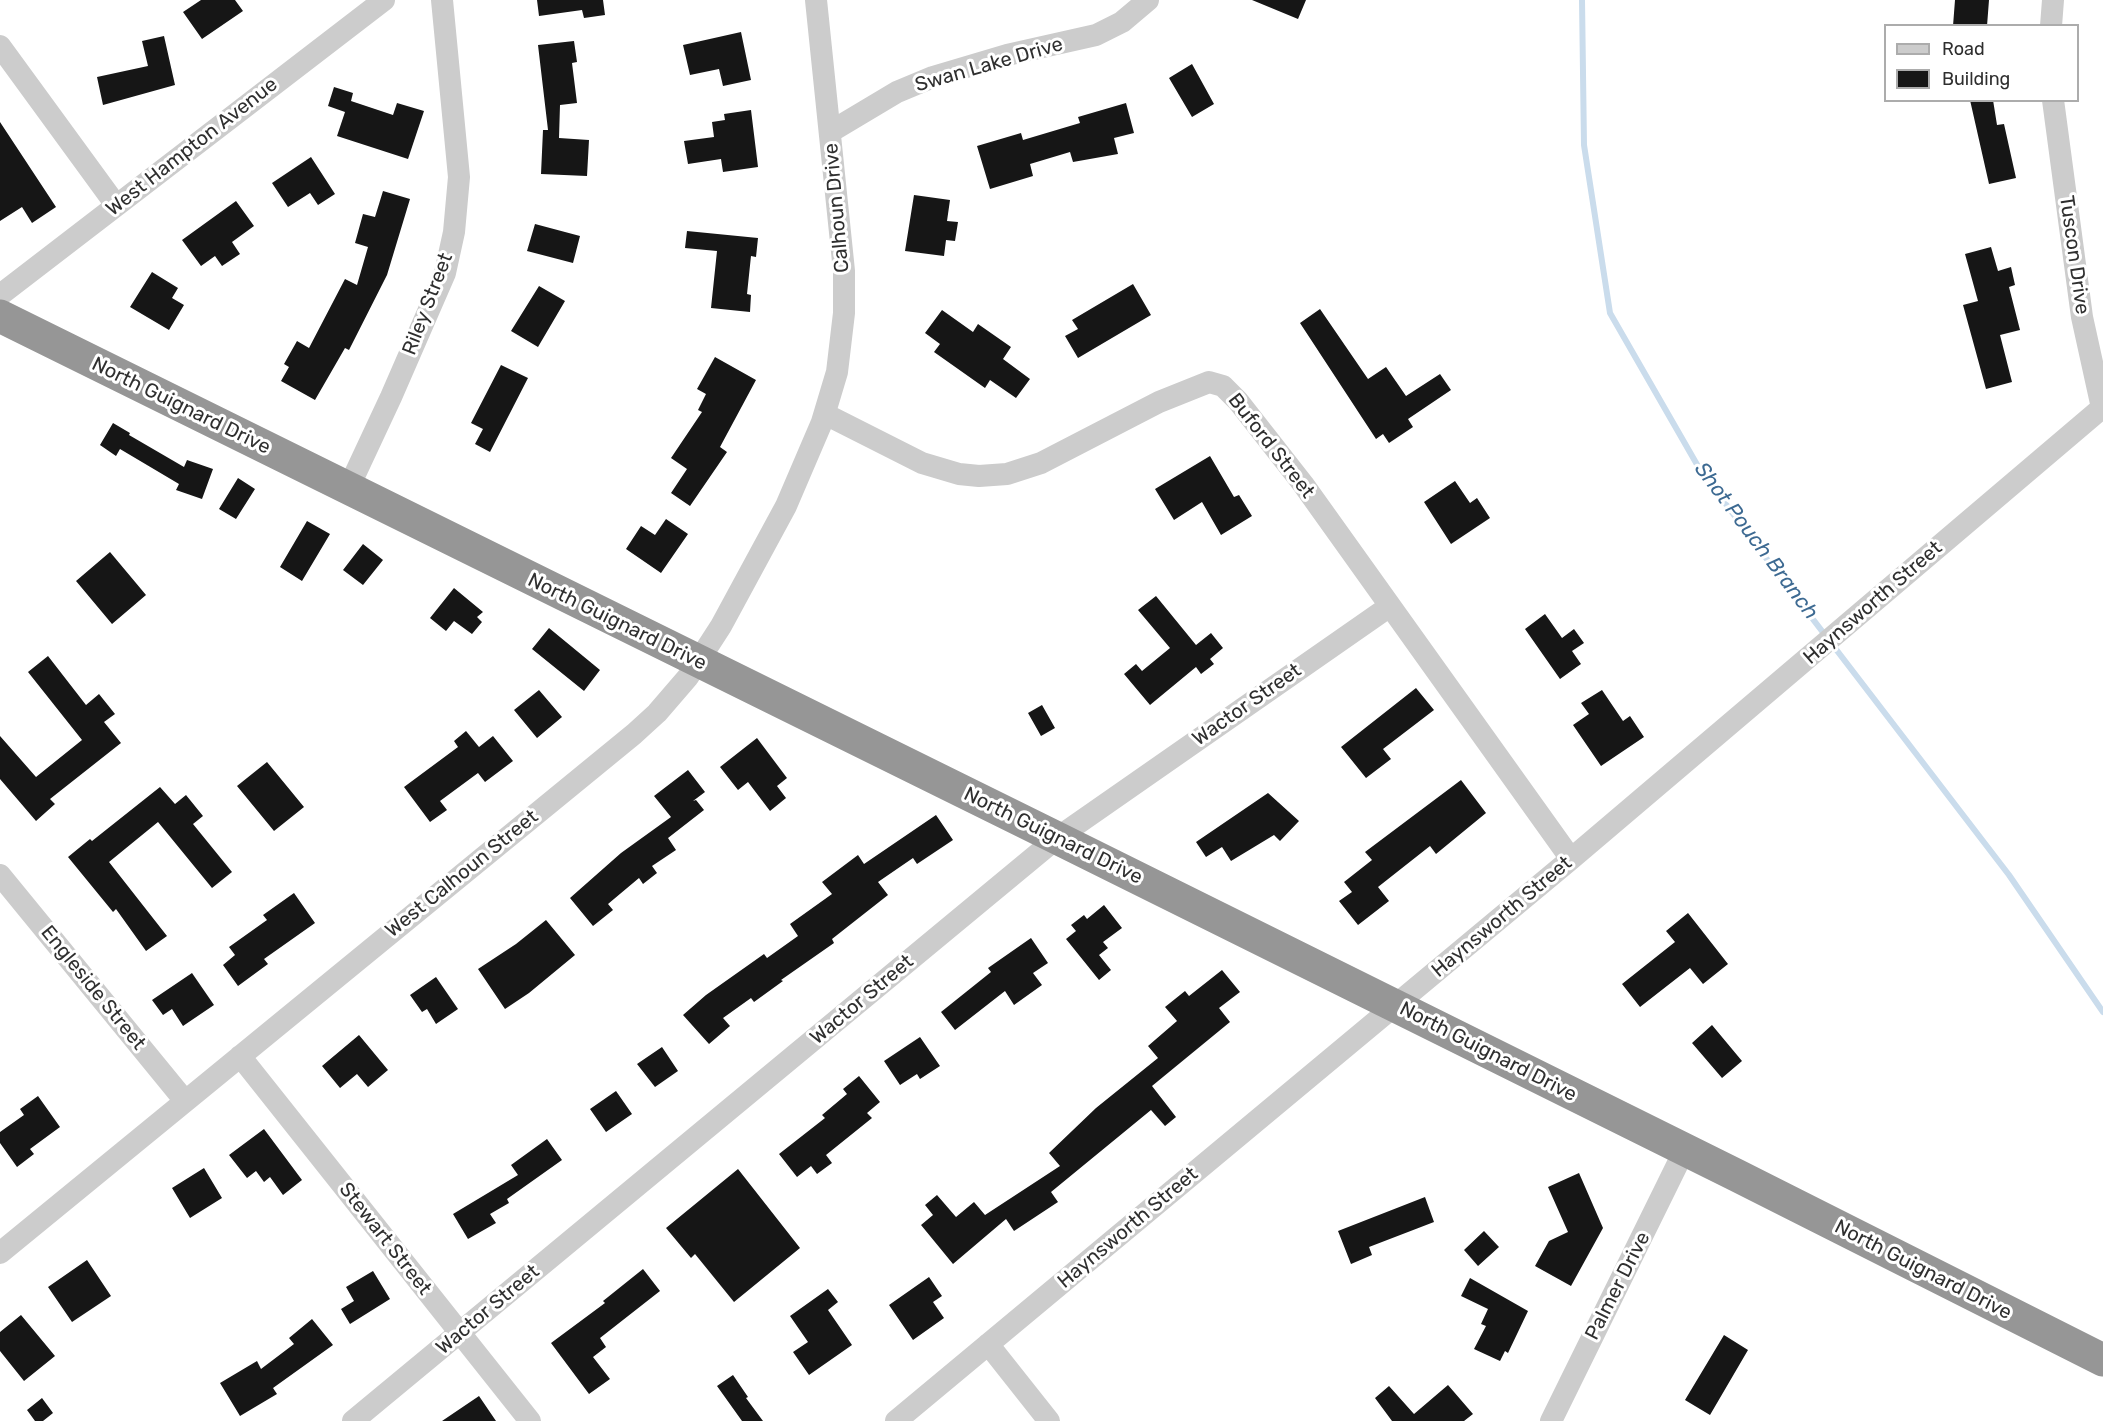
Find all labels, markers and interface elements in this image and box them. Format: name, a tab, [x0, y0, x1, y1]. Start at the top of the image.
legend	[1884, 24, 2079, 102]
street label: Swan Lake Drive	[912, 32, 1066, 98]
text: Road	[1942, 38, 1985, 60]
text: Building	[1942, 68, 2010, 90]
street label: West Hampton Avenue	[101, 73, 283, 221]
street label: Calhoun Drive	[819, 142, 855, 274]
street label: Tuscon Drive	[2054, 194, 2094, 316]
street label: Riley Street	[398, 250, 458, 358]
street label: North Guignard Drive	[88, 352, 274, 460]
street label: Buford Street	[1223, 389, 1319, 503]
water label: Shot Pouch Branch	[1689, 457, 1823, 625]
street label: Haynsworth Street	[1799, 536, 1947, 670]
street label: North Guignard Drive	[524, 568, 710, 676]
street label: Wactor Street	[1188, 659, 1306, 751]
street label: North Guignard Drive	[960, 782, 1146, 890]
street label: West Calhoun Street	[381, 805, 543, 943]
street label: Haynsworth Street	[1427, 851, 1577, 983]
street label: Engleside Street	[35, 921, 151, 1055]
street label: Wactor Street	[806, 950, 918, 1050]
street label: North Guignard Drive	[1395, 997, 1581, 1107]
street label: Haynsworth Street	[1053, 1162, 1203, 1294]
street label: Stewart Street	[334, 1178, 436, 1300]
street label: North Guignard Drive	[1830, 1215, 2016, 1325]
street label: Palmer Drive	[1580, 1228, 1656, 1344]
street label: Wactor Street	[432, 1260, 544, 1360]

